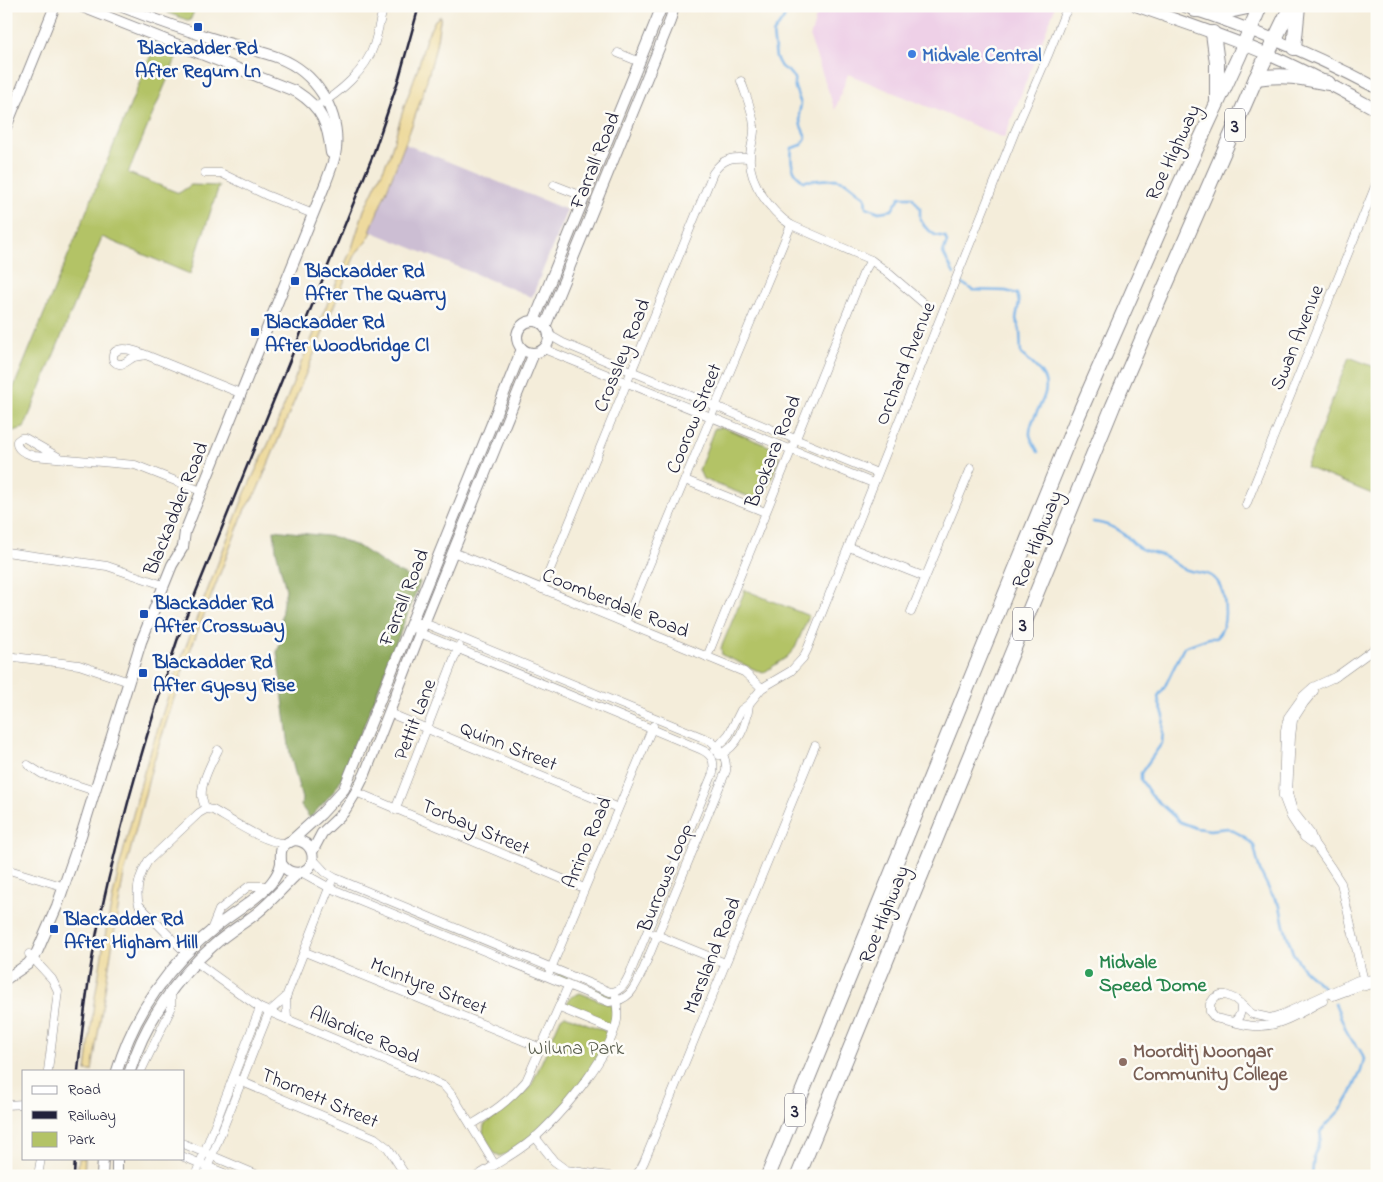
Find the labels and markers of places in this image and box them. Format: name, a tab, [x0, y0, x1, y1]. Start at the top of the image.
marker: Blackadder Rd After Regum Ln	[192, 21, 204, 33]
place label: Blackadder Rd After Regum Ln	[135, 35, 261, 88]
place label: Midvale Central	[922, 42, 1042, 71]
marker: Midvale Central	[906, 48, 918, 60]
place label: Blackadder Rd After The Quarry	[304, 258, 446, 311]
marker: Blackadder Rd After The Quarry	[289, 275, 301, 287]
place label: Blackadder Rd After Woodbridge Cl	[264, 309, 429, 362]
marker: Blackadder Rd After Woodbridge Cl	[249, 326, 261, 338]
place label: Blackadder Rd After Crossway	[153, 590, 285, 643]
marker: Blackadder Rd After Crossway	[138, 608, 150, 620]
place label: Blackadder Rd After Gypsy Rise	[152, 649, 296, 702]
marker: Blackadder Rd After Gypsy Rise	[137, 667, 149, 679]
place label: Blackadder Rd After Higham Hill	[63, 906, 198, 959]
marker: Blackadder Rd After Higham Hill	[48, 923, 60, 935]
place label: Midvale Speed Dome	[1099, 949, 1207, 1001]
marker: Midvale Speed Dome	[1083, 967, 1095, 979]
place label: Moorditj Noongar Community College	[1133, 1038, 1289, 1091]
marker: Moorditj Noongar Community College	[1117, 1056, 1129, 1068]

